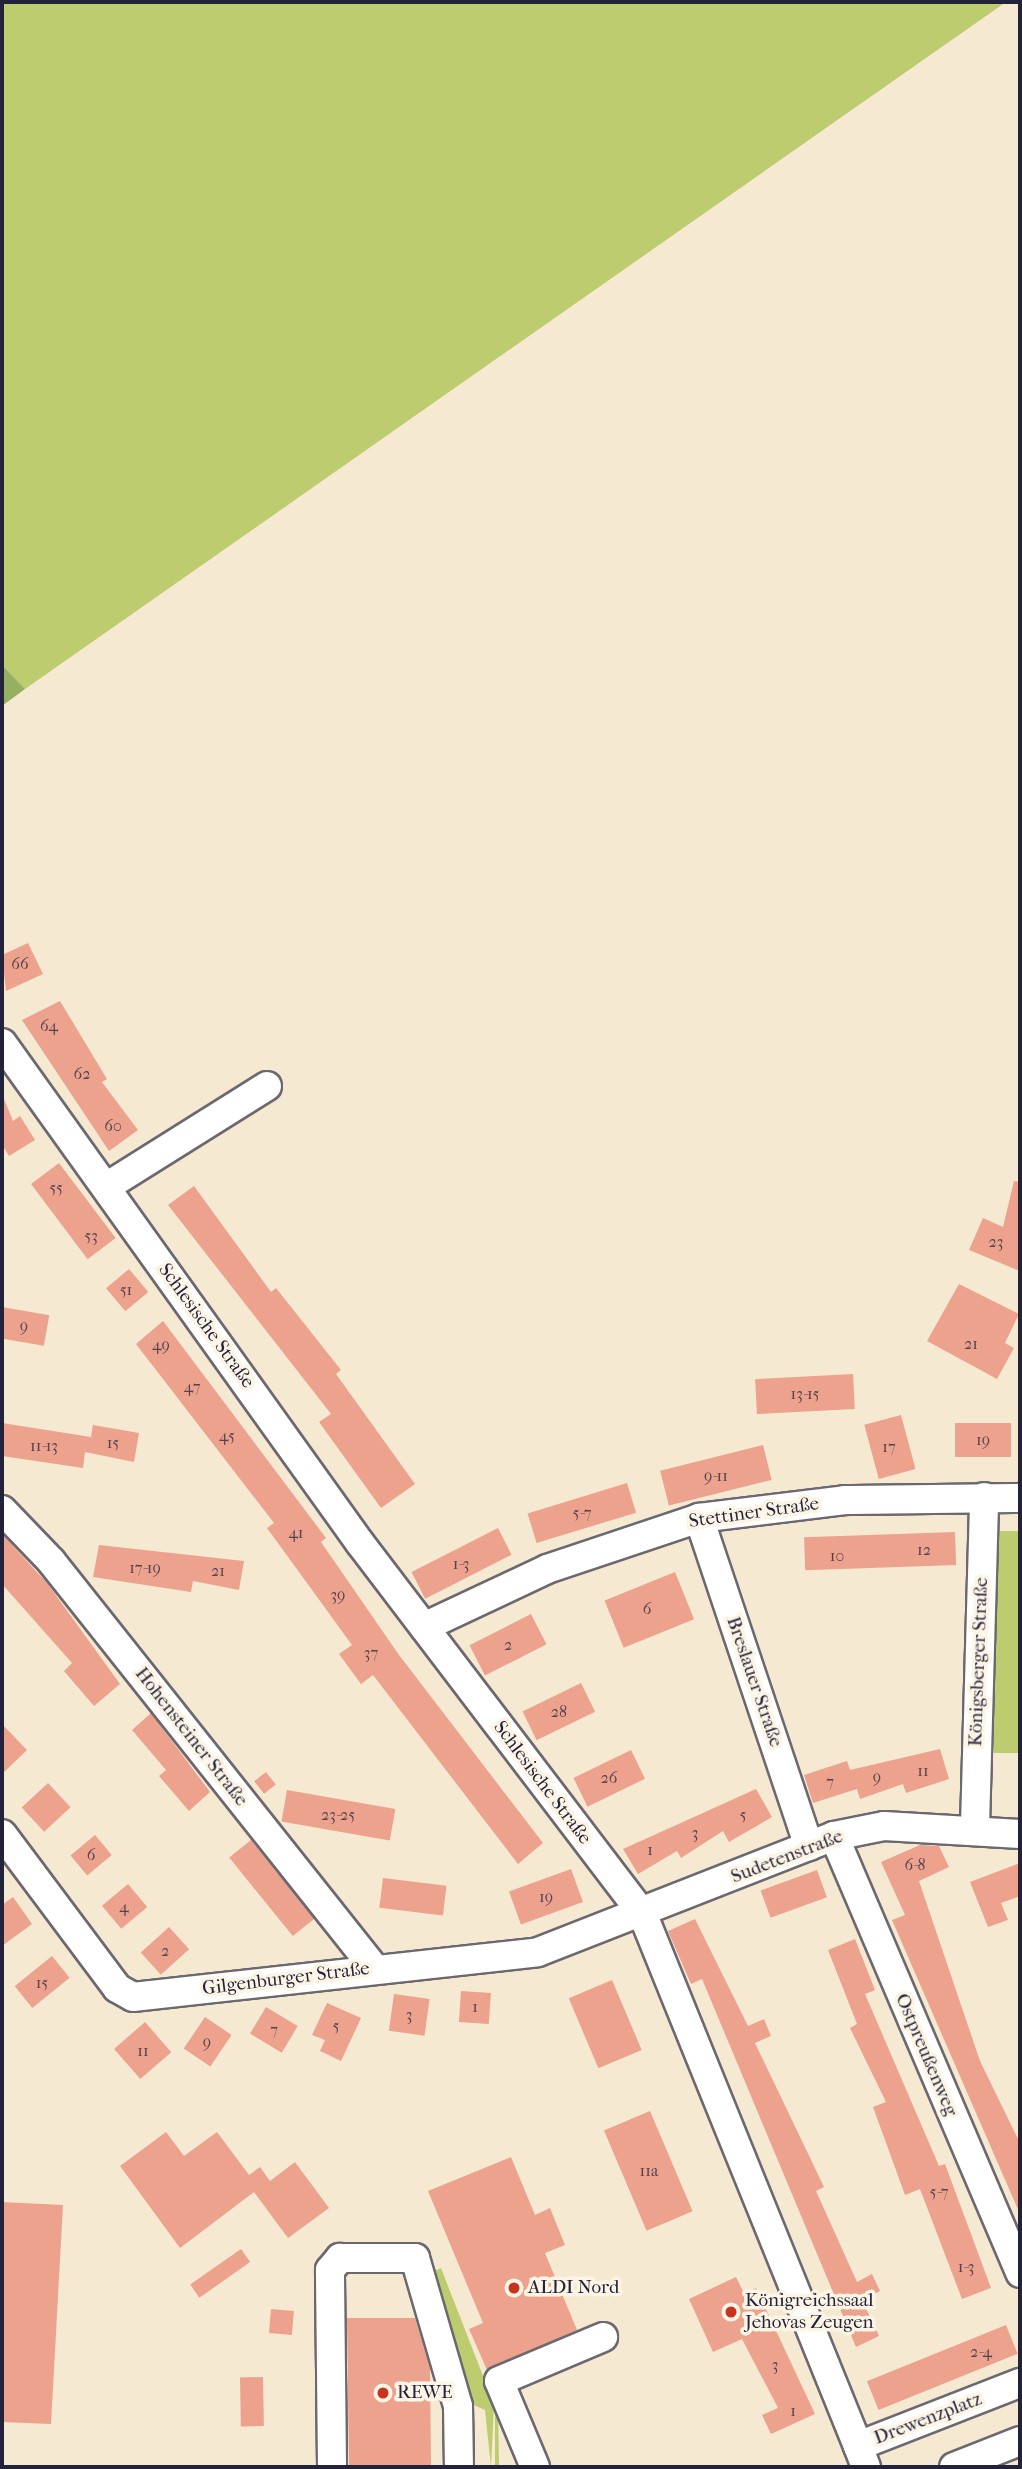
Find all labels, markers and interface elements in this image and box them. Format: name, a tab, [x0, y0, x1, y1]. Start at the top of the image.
house number: 66	[11, 954, 29, 974]
house number: 64	[40, 1016, 58, 1036]
house number: 62	[74, 1064, 90, 1084]
house number: 60	[104, 1116, 122, 1136]
house number: 55	[49, 1178, 63, 1198]
house number: 53	[84, 1226, 98, 1246]
house number: 23	[989, 1232, 1003, 1252]
street label: Schlesische Straße	[153, 1259, 259, 1393]
house number: 51	[120, 1280, 132, 1300]
house number: 9	[20, 1316, 28, 1336]
house number: 21	[964, 1334, 978, 1354]
house number: 49	[152, 1335, 170, 1355]
house number: 47	[184, 1377, 200, 1397]
house number: 13-15	[791, 1384, 819, 1404]
house number: 45	[219, 1426, 235, 1446]
house number: 19	[976, 1430, 990, 1450]
house number: 15	[107, 1433, 119, 1453]
house number: 11-13	[30, 1436, 58, 1456]
house number: 17	[882, 1437, 896, 1457]
house number: 9-11	[704, 1466, 728, 1486]
street label: Stettiner Straße	[688, 1493, 820, 1533]
house number: 5-7	[573, 1503, 591, 1523]
house number: 41	[288, 1523, 304, 1543]
house number: 12	[917, 1540, 931, 1560]
house number: 10	[830, 1546, 844, 1566]
house number: 1-3	[453, 1554, 469, 1574]
house number: 17-19	[129, 1558, 161, 1578]
house number: 21	[211, 1561, 225, 1581]
street label: Königsberger Straße	[965, 1577, 993, 1747]
house number: 39	[331, 1585, 345, 1605]
house number: 6	[643, 1599, 651, 1619]
street label: Breslauer Straße	[721, 1614, 787, 1750]
house number: 2	[504, 1635, 512, 1655]
house number: 37	[364, 1643, 378, 1663]
street label: Hohensteiner Straße	[130, 1663, 252, 1811]
house number: 28	[551, 1702, 567, 1722]
street label: Schlesische Straße	[488, 1717, 596, 1849]
house number: 11	[917, 1761, 929, 1781]
house number: 9	[873, 1767, 881, 1787]
house number: 26	[601, 1768, 617, 1788]
house number: 7	[826, 1772, 834, 1792]
house number: 23-25	[321, 1805, 355, 1825]
house number: 5	[740, 1805, 746, 1825]
house number: 3	[692, 1823, 698, 1843]
street label: Sudetenstraße	[728, 1825, 846, 1889]
house number: 1	[647, 1840, 653, 1860]
house number: 6	[87, 1845, 95, 1865]
house number: 6-8	[905, 1855, 925, 1875]
house number: 19	[539, 1887, 553, 1907]
house number: 4	[119, 1897, 129, 1917]
house number: 2	[161, 1941, 169, 1961]
street label: Gilgenburger Straße	[201, 1957, 371, 2001]
house number: 15	[36, 1973, 48, 1993]
street label: Ostpreußenweg	[890, 1990, 962, 2120]
house number: 1	[472, 1997, 478, 2017]
house number: 3	[406, 2005, 412, 2025]
house number: 5	[333, 2016, 339, 2036]
house number: 7	[270, 2020, 278, 2040]
house number: 9	[203, 2032, 211, 2052]
house number: 11	[137, 2041, 149, 2061]
house number: 11a	[640, 2161, 658, 2181]
house number: 5-7	[930, 2182, 948, 2202]
house number: 1-3	[958, 2257, 974, 2277]
place label: ALDI Nord	[528, 2277, 619, 2299]
marker: ALDI Nord	[506, 2280, 522, 2296]
place label: Königreichssaal Jehovas Zeugen	[745, 2290, 874, 2334]
marker: Königreichssaal Jehovas Zeugen	[723, 2304, 739, 2320]
house number: 2-4	[970, 2342, 992, 2362]
house number: 3	[772, 2355, 778, 2375]
place label: REWE	[397, 2382, 453, 2404]
marker: REWE	[375, 2385, 391, 2401]
street label: Drewenzplatz	[871, 2388, 985, 2450]
house number: 1	[790, 2401, 796, 2421]

